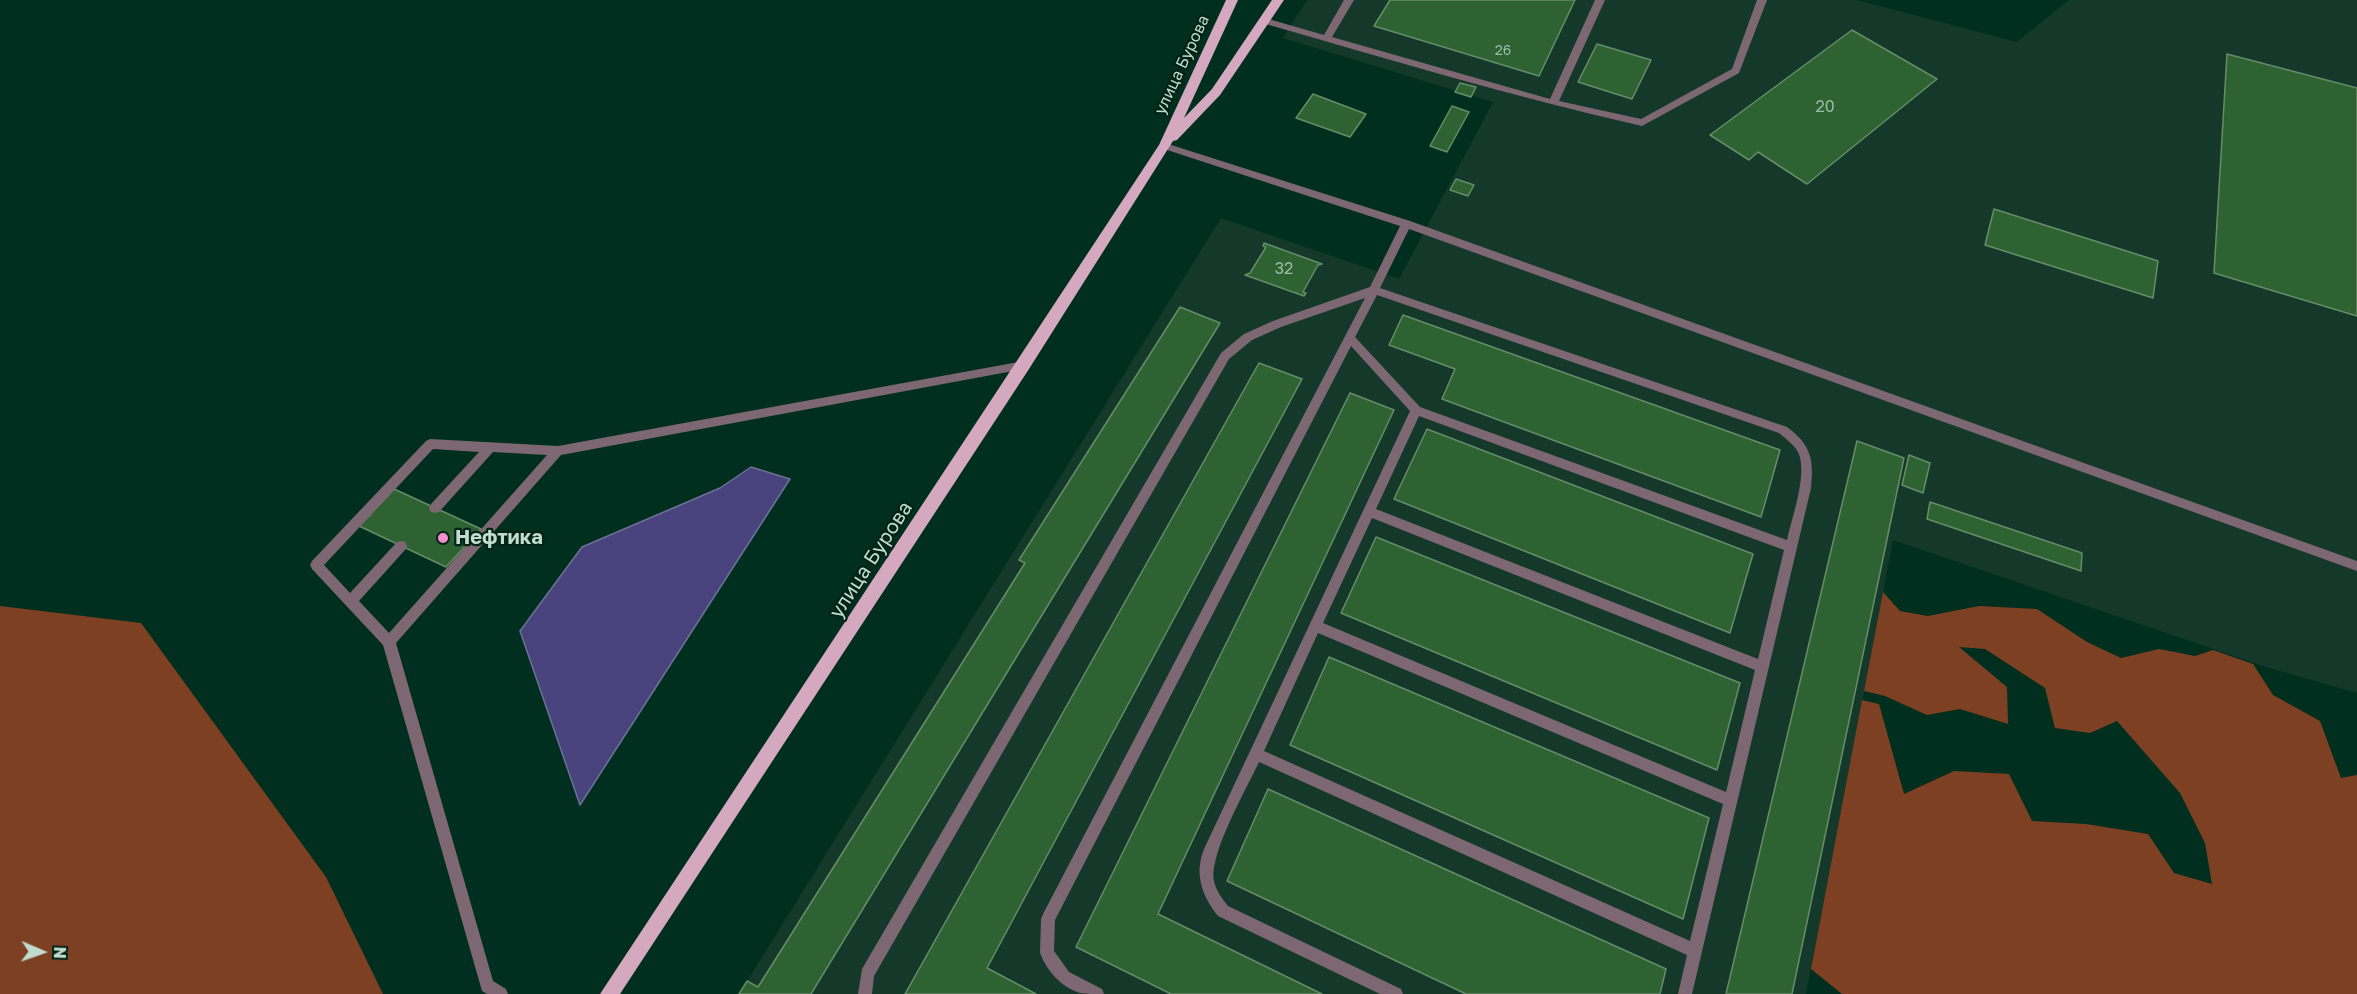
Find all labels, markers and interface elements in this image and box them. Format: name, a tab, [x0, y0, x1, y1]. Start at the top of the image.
street label: улица Бурова	[1151, 12, 1213, 118]
house number: 26	[1495, 43, 1511, 59]
house number: 20	[1815, 97, 1835, 117]
house number: 32	[1275, 259, 1293, 279]
street label: улица Бурова	[824, 497, 918, 623]
place label: Нефтика	[455, 526, 543, 550]
marker: Нефтика	[436, 531, 450, 545]
north arrow	[12, 922, 72, 982]
text: N	[50, 946, 70, 959]

